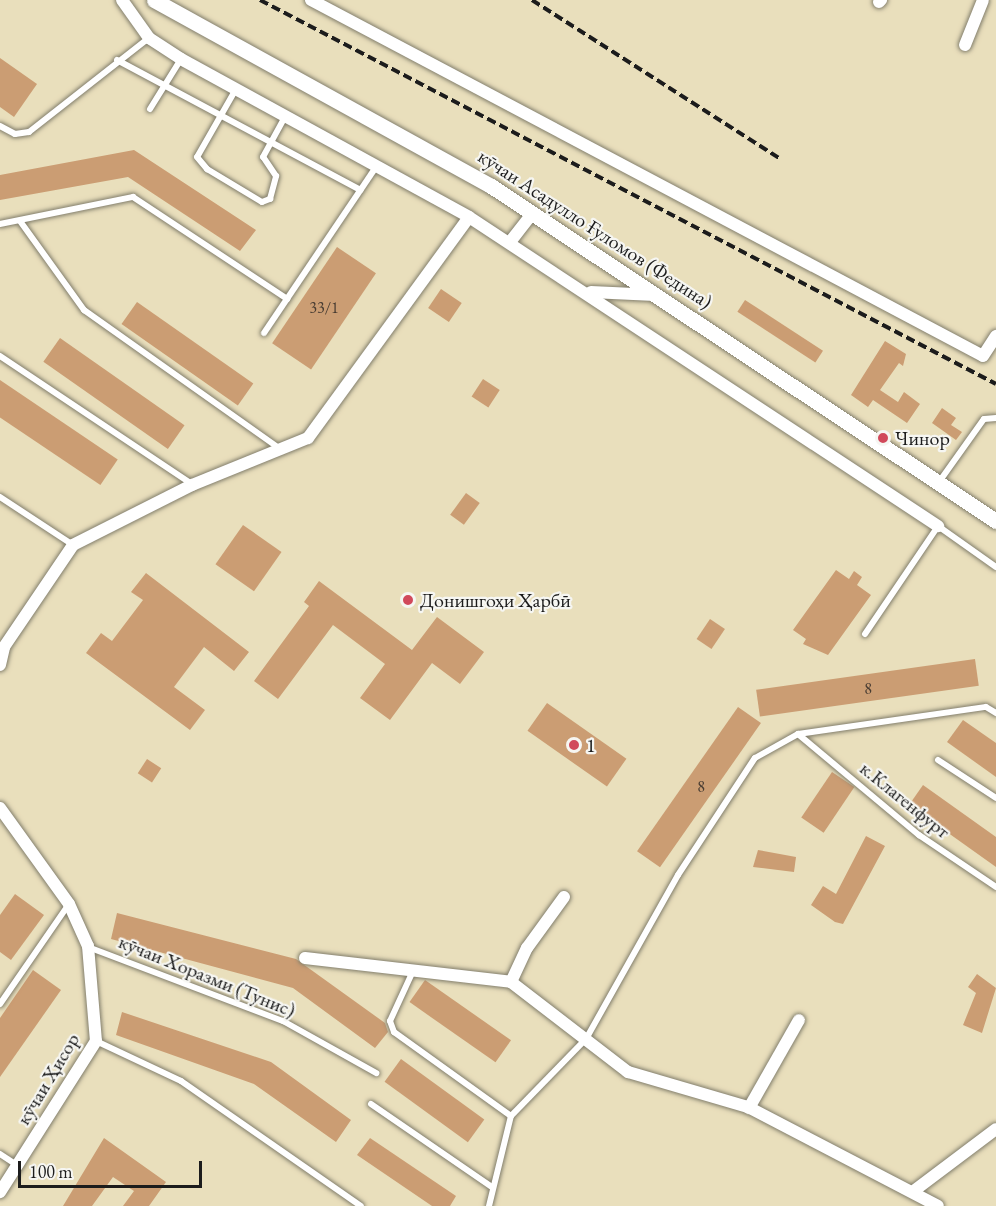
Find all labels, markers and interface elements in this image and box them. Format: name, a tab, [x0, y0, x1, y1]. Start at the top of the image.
street label: кӯчаи Асадулло Ғуломов (Федина)	[473, 144, 717, 314]
house number: 33/1	[309, 298, 339, 318]
place label: Чинор	[895, 426, 950, 450]
marker: Чинор	[876, 431, 890, 445]
place label: Донишгоҳи Ҳарбӣ	[420, 588, 571, 612]
marker: Донишгоҳи Ҳарбӣ	[401, 593, 415, 607]
house number: 8	[864, 679, 872, 699]
place label: 1	[586, 733, 596, 757]
marker: 1	[567, 738, 581, 752]
street label: к.Клагенфурт	[855, 756, 955, 844]
house number: 8	[697, 777, 705, 797]
street label: кӯчаи Хоразми (Тунис)	[115, 930, 299, 1022]
street label: кӯчаи Ҳисор	[11, 1029, 85, 1129]
scale bar	[21, 1149, 206, 1187]
text: 100 m	[29, 1160, 73, 1183]

